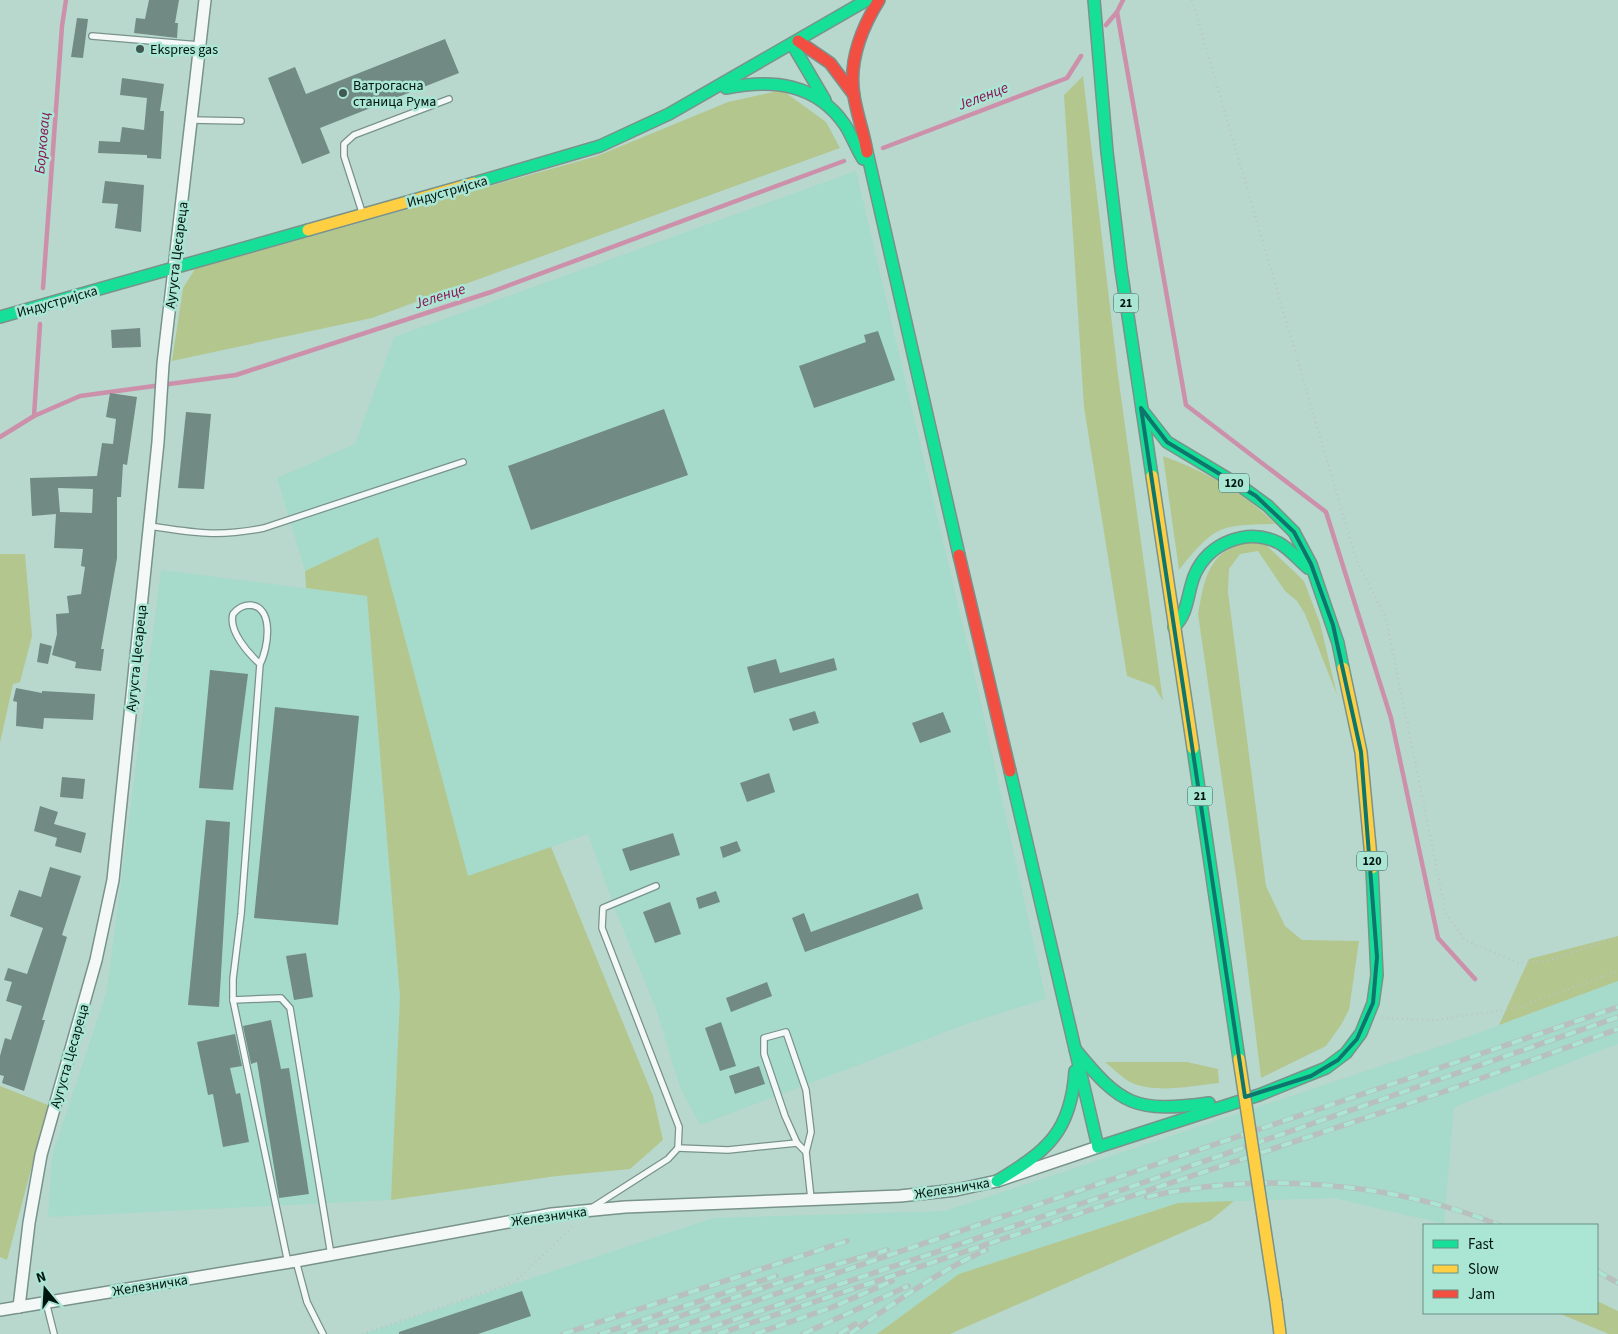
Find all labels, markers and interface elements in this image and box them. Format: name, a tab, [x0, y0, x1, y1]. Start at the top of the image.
place label: Ekspres gas	[150, 40, 218, 60]
marker: Ekspres gas	[134, 43, 146, 55]
place label: Ватрогасна станица Рума	[353, 76, 436, 112]
water label: Јеленце	[954, 77, 1011, 116]
marker: Ватрогасна станица Рума	[337, 87, 349, 99]
water label: Борковац	[29, 111, 56, 175]
street label: Индустријска	[405, 171, 490, 213]
street label: Аугуста Цесареца	[161, 201, 193, 310]
water label: Јеленце	[411, 278, 468, 315]
street label: Индустријска	[15, 281, 100, 323]
road number: 21	[1114, 294, 1138, 312]
road number: 120	[1219, 473, 1249, 492]
street label: Аугуста Цесареца	[121, 604, 153, 713]
road number: 21	[1188, 786, 1212, 806]
road number: 120	[1357, 851, 1387, 870]
street label: Аугуста Цесареца	[46, 1002, 94, 1111]
street label: Железничка	[913, 1173, 991, 1205]
street label: Железничка	[510, 1202, 588, 1232]
legend	[1423, 1224, 1598, 1314]
text: Fast	[1468, 1234, 1494, 1255]
text: Slow	[1468, 1259, 1499, 1280]
north arrow	[20, 1264, 70, 1314]
text: N	[34, 1267, 49, 1289]
street label: Железничка	[111, 1270, 189, 1302]
text: Jam	[1468, 1284, 1495, 1305]

